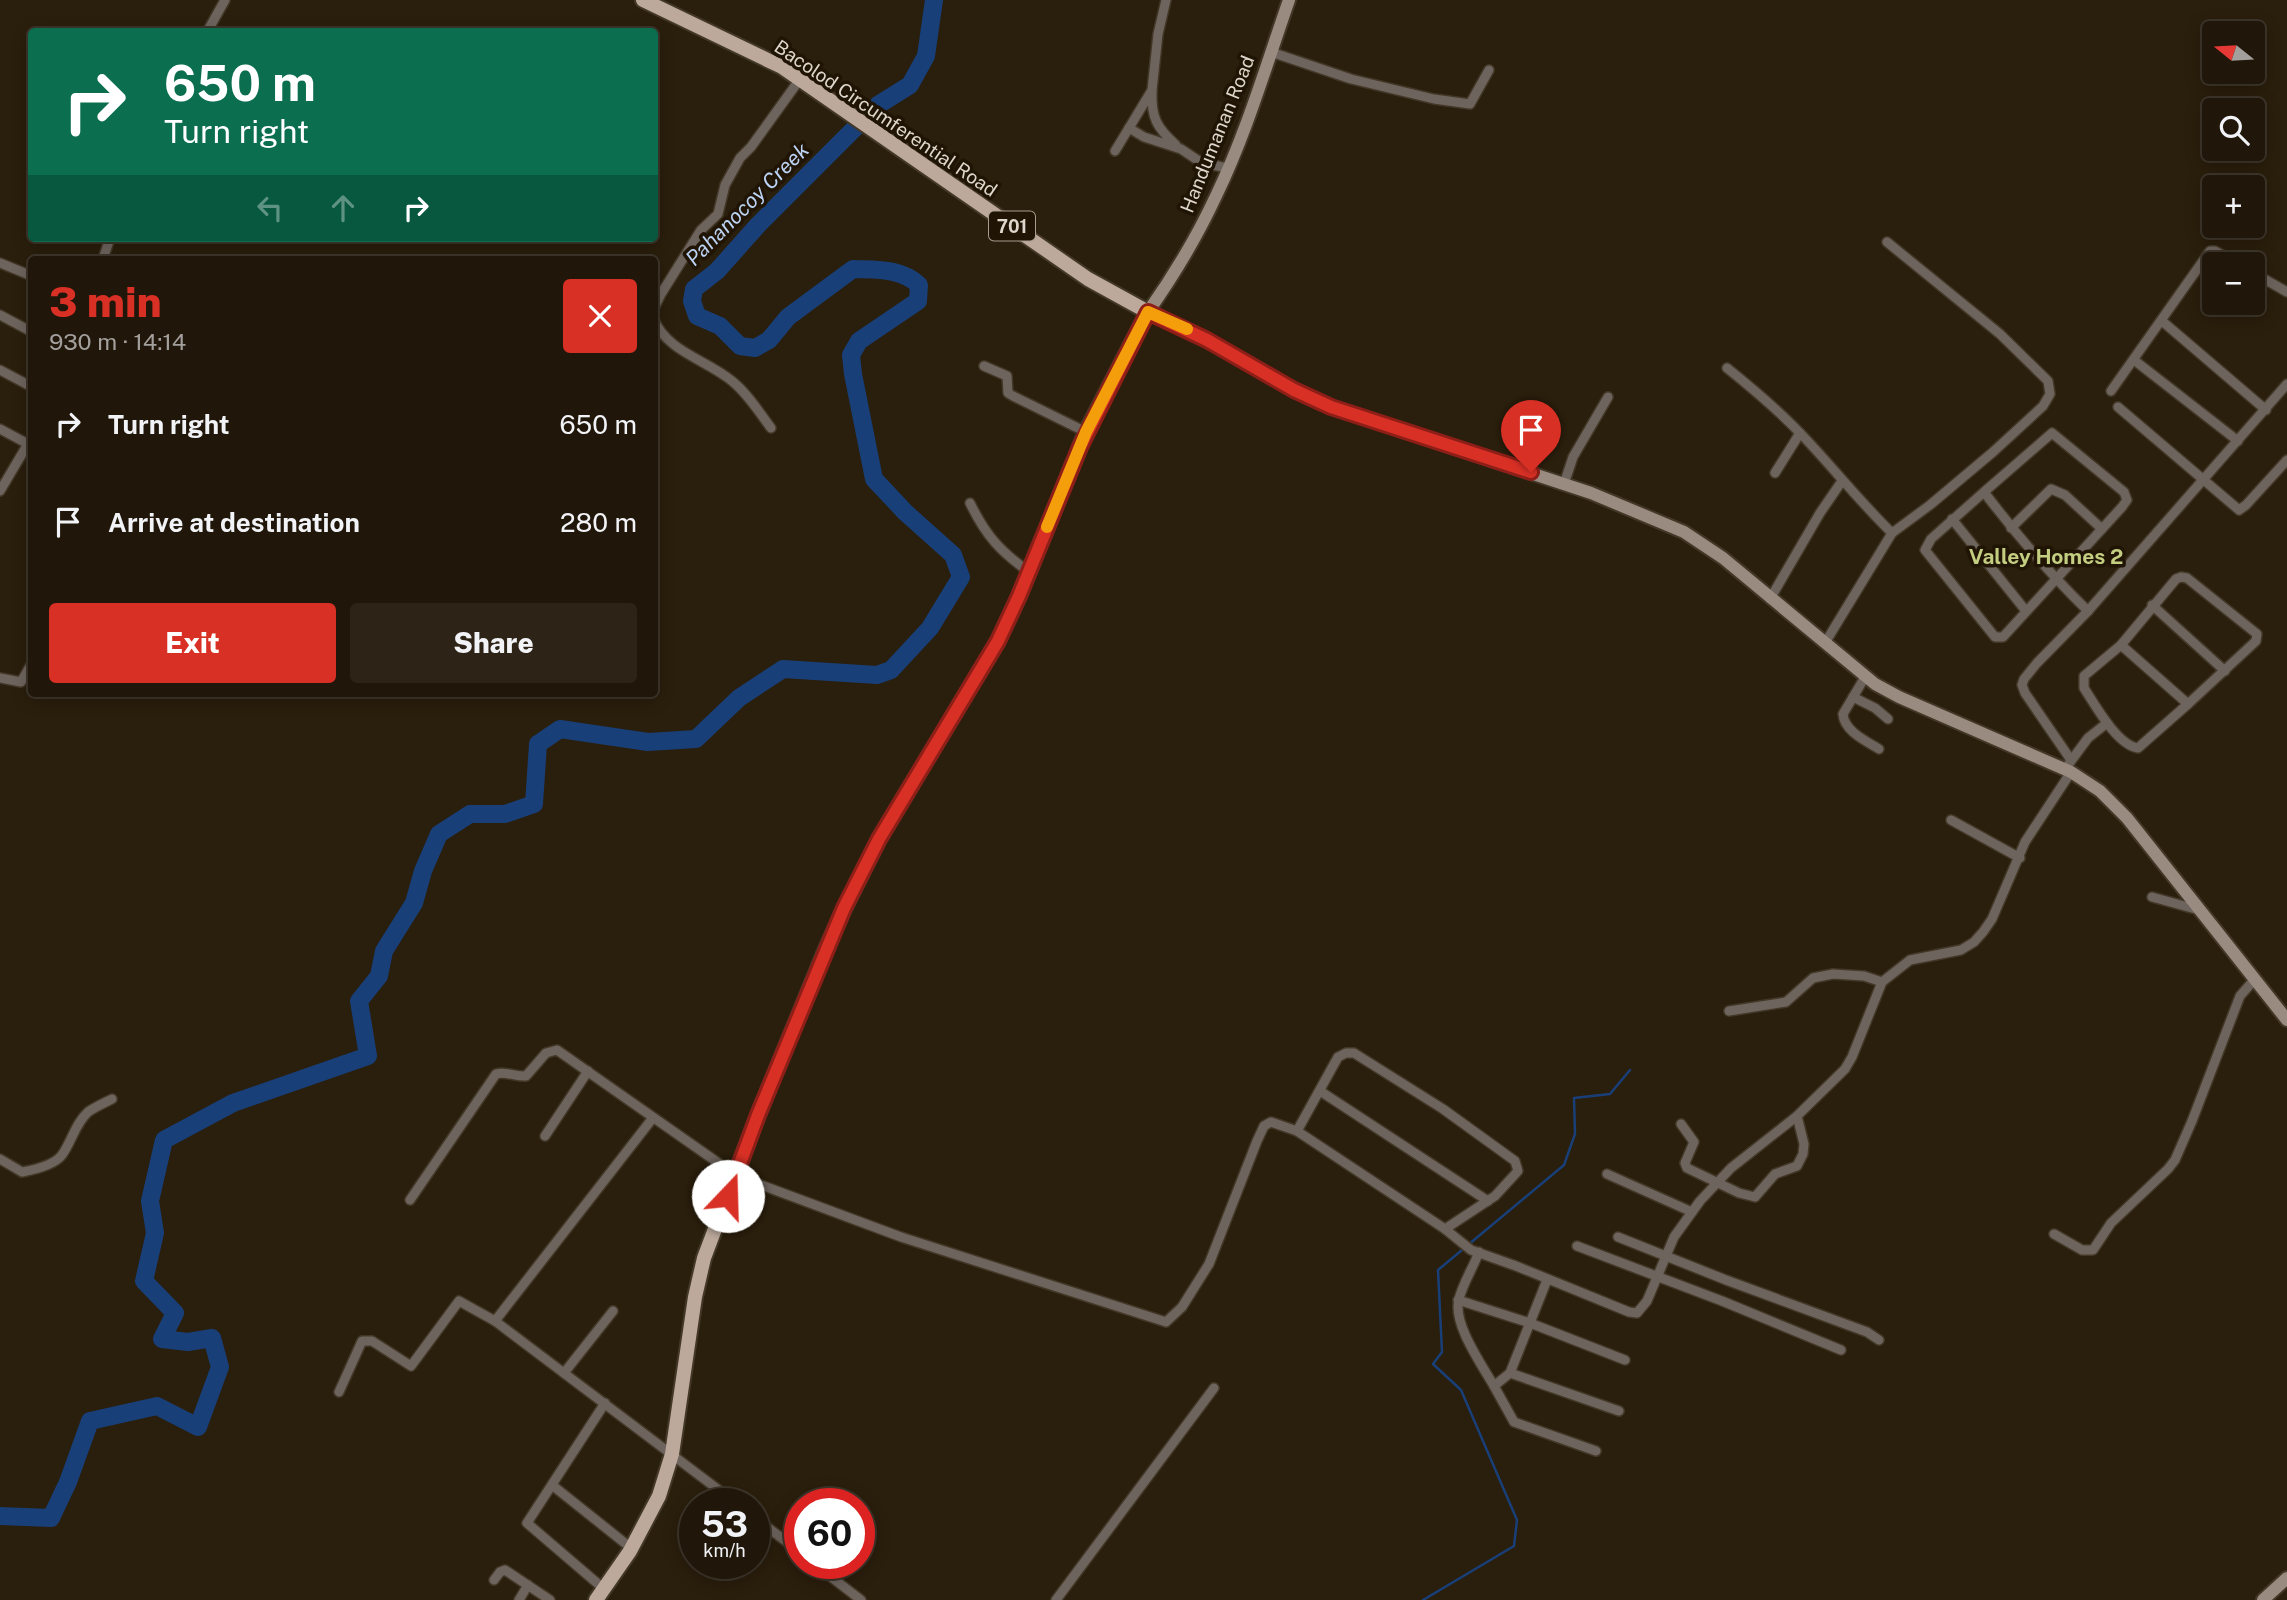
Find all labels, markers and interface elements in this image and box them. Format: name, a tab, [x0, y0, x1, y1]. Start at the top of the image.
north arrow	[2202, 21, 2264, 84]
map controls	[2202, 21, 2265, 315]
street label: Bacolod Circumferential Road	[771, 35, 1001, 201]
street label: Handumanan Road	[1175, 52, 1259, 216]
text: 650 m	[164, 54, 316, 112]
icon: right	[49, 56, 140, 147]
button: search	[2202, 98, 2265, 161]
text: Turn right	[164, 113, 309, 150]
water label: Pahanocoy Creek	[680, 137, 814, 271]
button: +	[2202, 175, 2265, 238]
icon: left	[251, 189, 289, 227]
icon: ahead	[324, 189, 362, 227]
icon: right	[397, 189, 435, 227]
road number: 701	[989, 211, 1035, 240]
button: −	[2202, 252, 2265, 315]
text: 3 min	[49, 277, 162, 326]
button: close	[563, 279, 637, 353]
text: 930 m · 14:14	[49, 328, 186, 355]
pin	[1501, 400, 1561, 472]
icon: right	[49, 405, 87, 443]
text: Turn right	[108, 409, 230, 440]
text: 650 m	[559, 409, 637, 440]
icon: arrive	[1512, 411, 1550, 449]
icon: arrive	[49, 503, 87, 541]
text: Arrive at destination	[108, 507, 360, 538]
text: 280 m	[560, 507, 637, 538]
district label: Valley Homes 2	[1969, 544, 2123, 569]
button: Exit	[49, 603, 336, 683]
button: Share	[350, 603, 637, 683]
position arrow	[691, 1159, 765, 1233]
speed limit sign: 60	[784, 1488, 875, 1579]
text: 53	[701, 1504, 748, 1545]
text: km/h	[703, 1540, 746, 1561]

